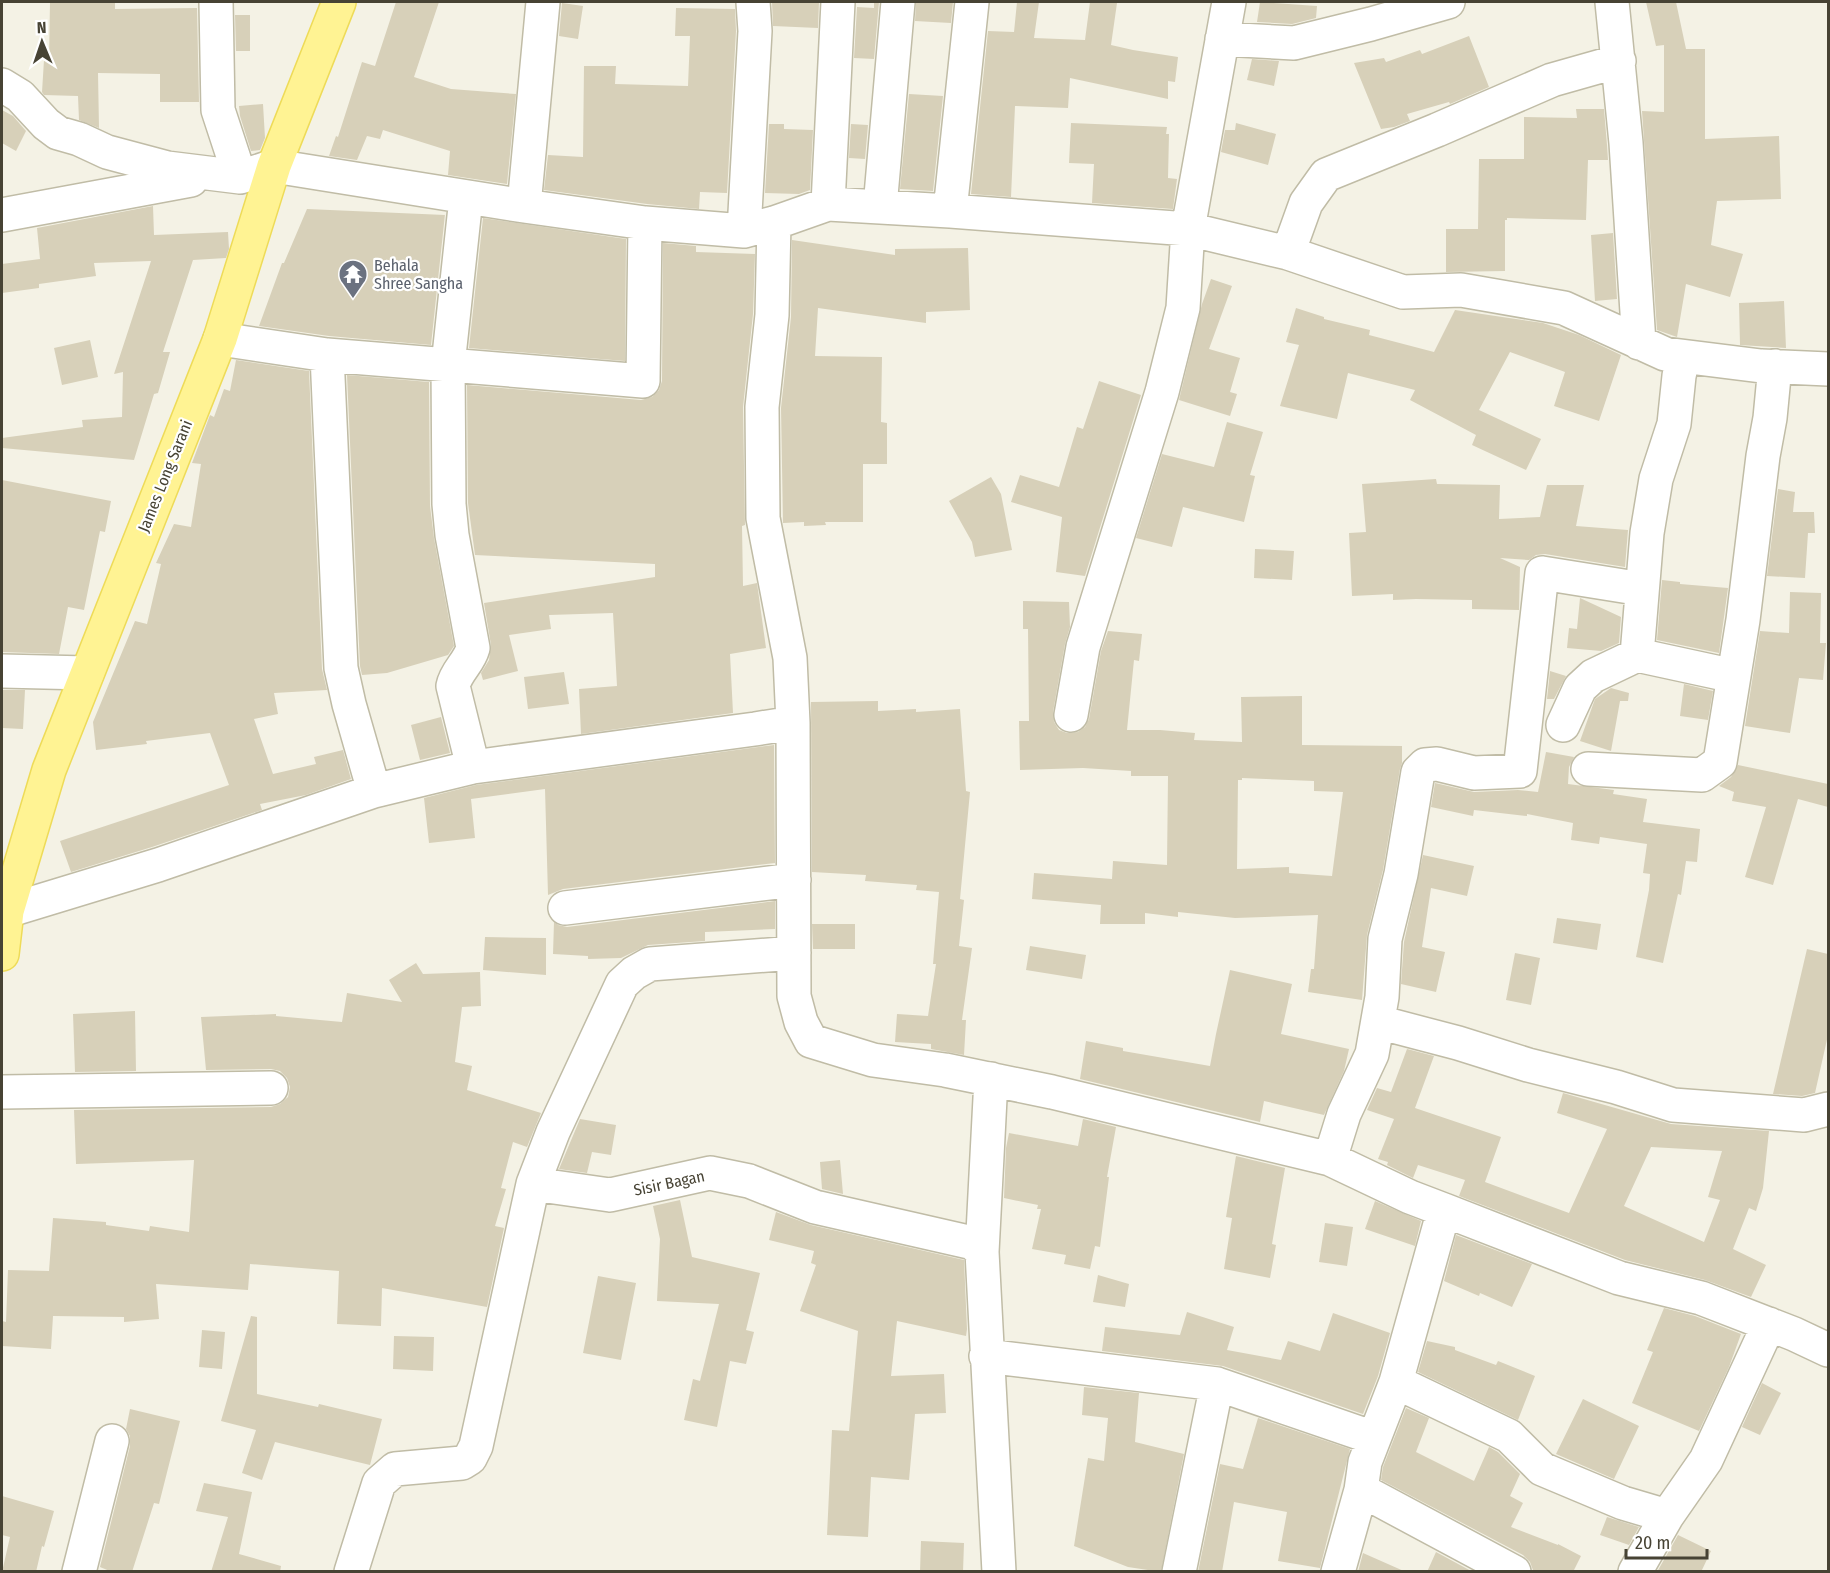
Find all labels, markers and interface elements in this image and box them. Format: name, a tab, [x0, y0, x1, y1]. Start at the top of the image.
north arrow	[12, 12, 72, 72]
text: N	[36, 18, 47, 37]
place label: Behala Shree Sangha	[374, 256, 463, 293]
temple icon: Behala Shree Sangha	[337, 258, 369, 300]
street label: James Long Sarani	[134, 417, 196, 535]
street label: Sisir Bagan	[632, 1166, 706, 1200]
scale bar	[1626, 1522, 1707, 1560]
text: 20 m	[1635, 1532, 1670, 1554]

